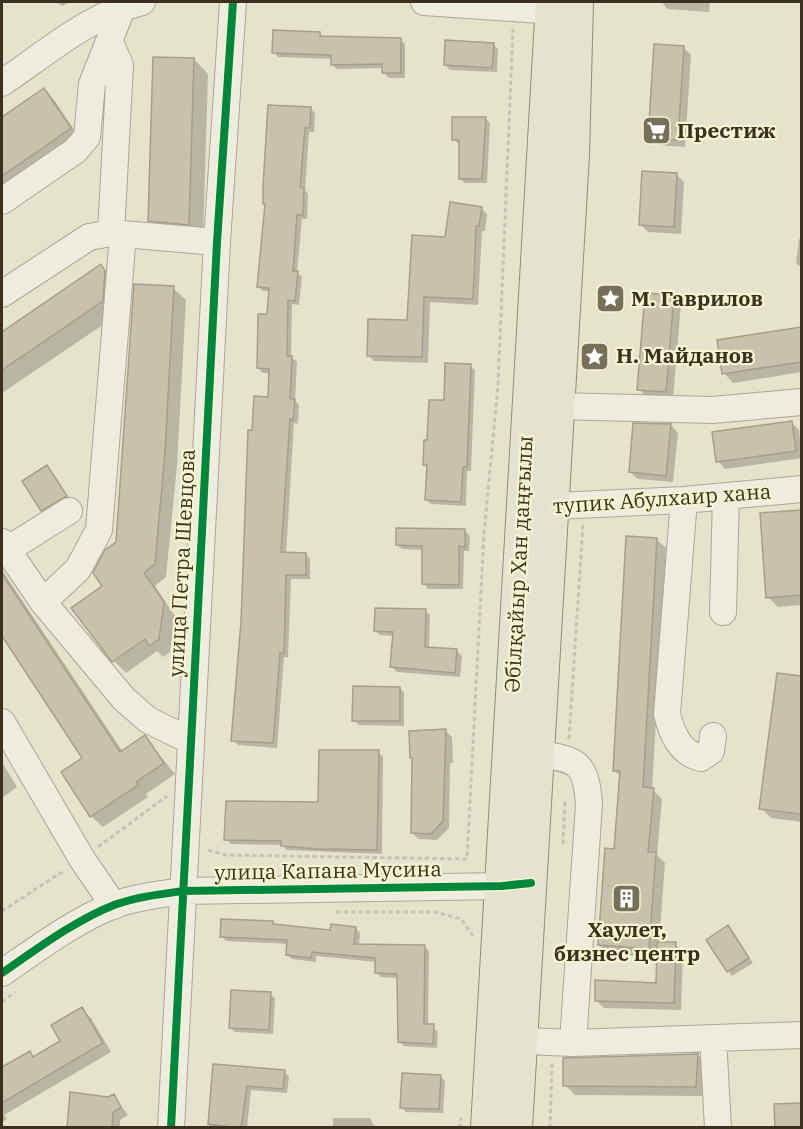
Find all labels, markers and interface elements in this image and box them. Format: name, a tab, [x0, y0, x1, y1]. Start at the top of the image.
supermarket icon: Престиж	[640, 115, 672, 147]
place label: Престиж	[677, 116, 776, 144]
place icon: М. Гаврилов	[594, 283, 626, 315]
place label: М. Гаврилов	[631, 284, 763, 312]
place icon: Н. Майданов	[579, 340, 611, 372]
place label: Н. Майданов	[616, 341, 754, 369]
street label: Әбілқайыр Хан даңғылы	[497, 435, 539, 693]
street label: улица Петра Шевцова	[161, 448, 201, 678]
street label: тупик Абулхаир хана	[552, 476, 772, 520]
street label: улица Капана Мусина	[214, 854, 442, 886]
building icon: Хаулет, бизнес центр	[611, 883, 643, 915]
place label: Хаулет, бизнес центр	[554, 915, 700, 967]

